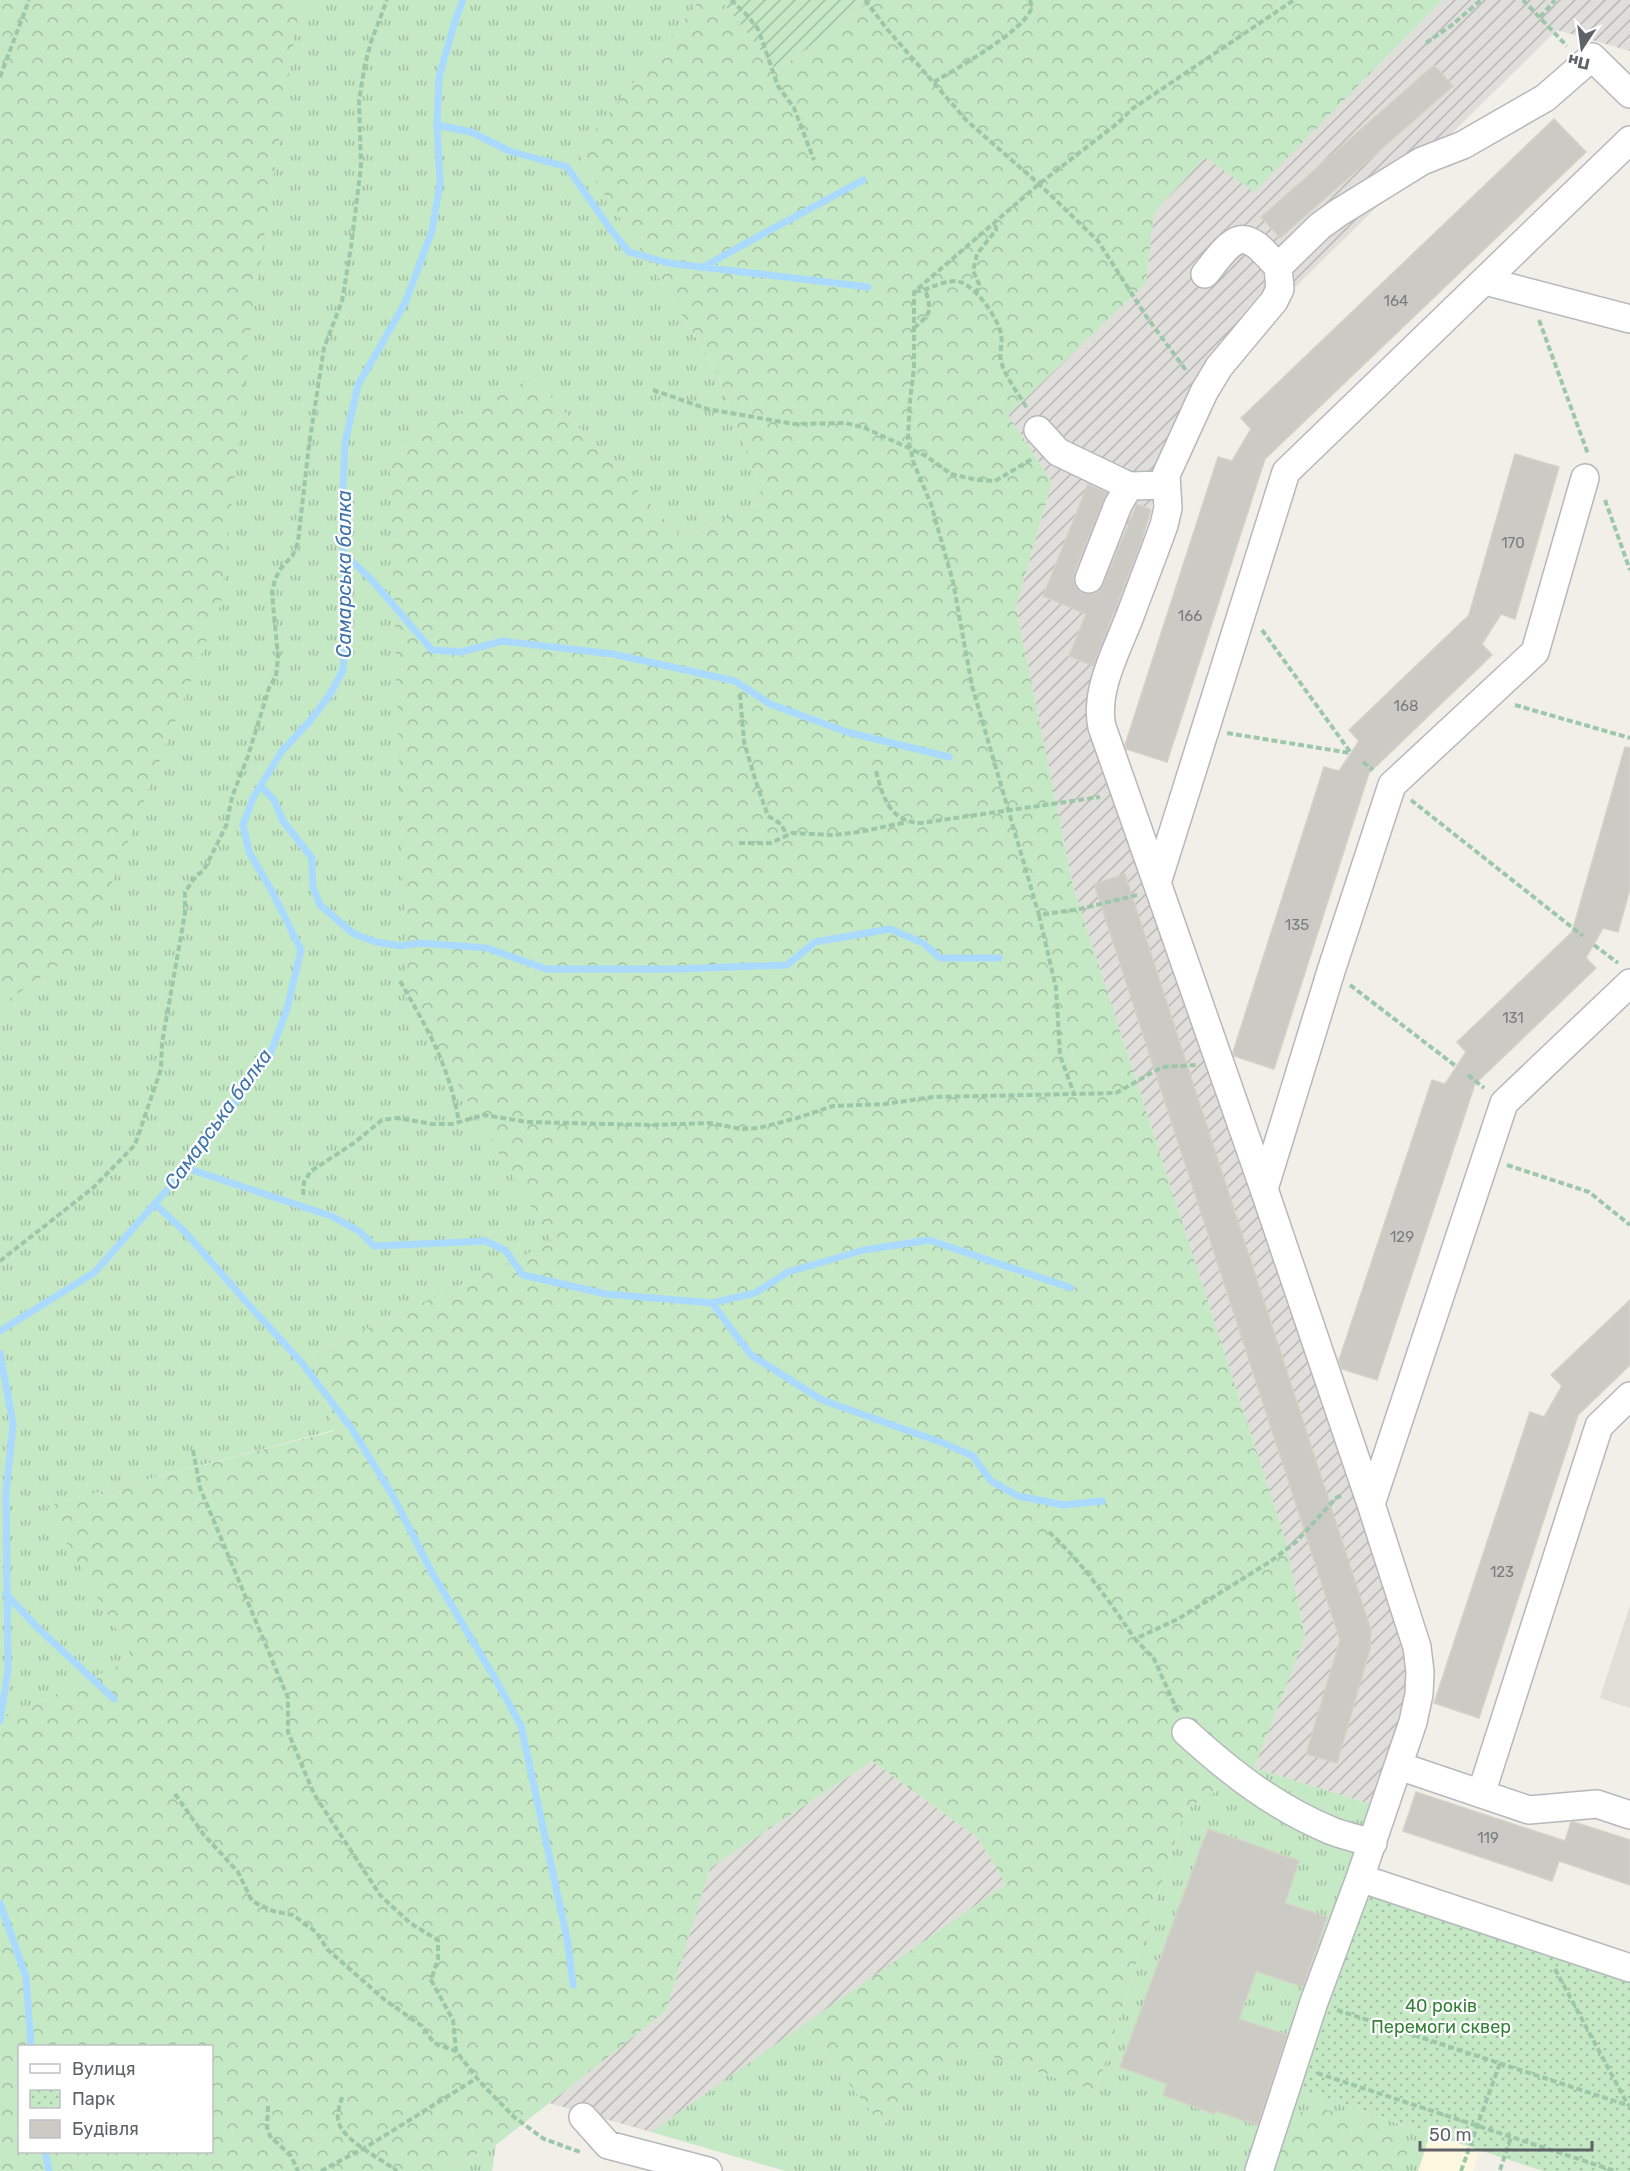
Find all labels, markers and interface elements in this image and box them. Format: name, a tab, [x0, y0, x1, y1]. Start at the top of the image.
north arrow	[1552, 18, 1612, 78]
text: Пн	[1566, 50, 1592, 74]
house number: 164	[1384, 292, 1408, 310]
water label: Самарська балка	[332, 490, 356, 658]
house number: 170	[1501, 534, 1525, 552]
house number: 166	[1178, 607, 1202, 625]
house number: 168	[1393, 697, 1419, 715]
house number: 135	[1285, 916, 1309, 934]
house number: 131	[1502, 1009, 1524, 1027]
water label: Самарська балка	[159, 1044, 277, 1194]
house number: 129	[1390, 1228, 1414, 1246]
house number: 123	[1490, 1563, 1514, 1581]
house number: 119	[1477, 1829, 1499, 1847]
park label: 40 років Перемоги сквер	[1371, 1995, 1511, 2038]
legend	[18, 2045, 213, 2153]
text: Вулиця	[72, 2058, 136, 2080]
text: Парк	[72, 2088, 116, 2110]
scale bar	[1420, 2114, 1592, 2152]
text: Будівля	[72, 2118, 139, 2140]
text: 50 m	[1429, 2124, 1472, 2146]

